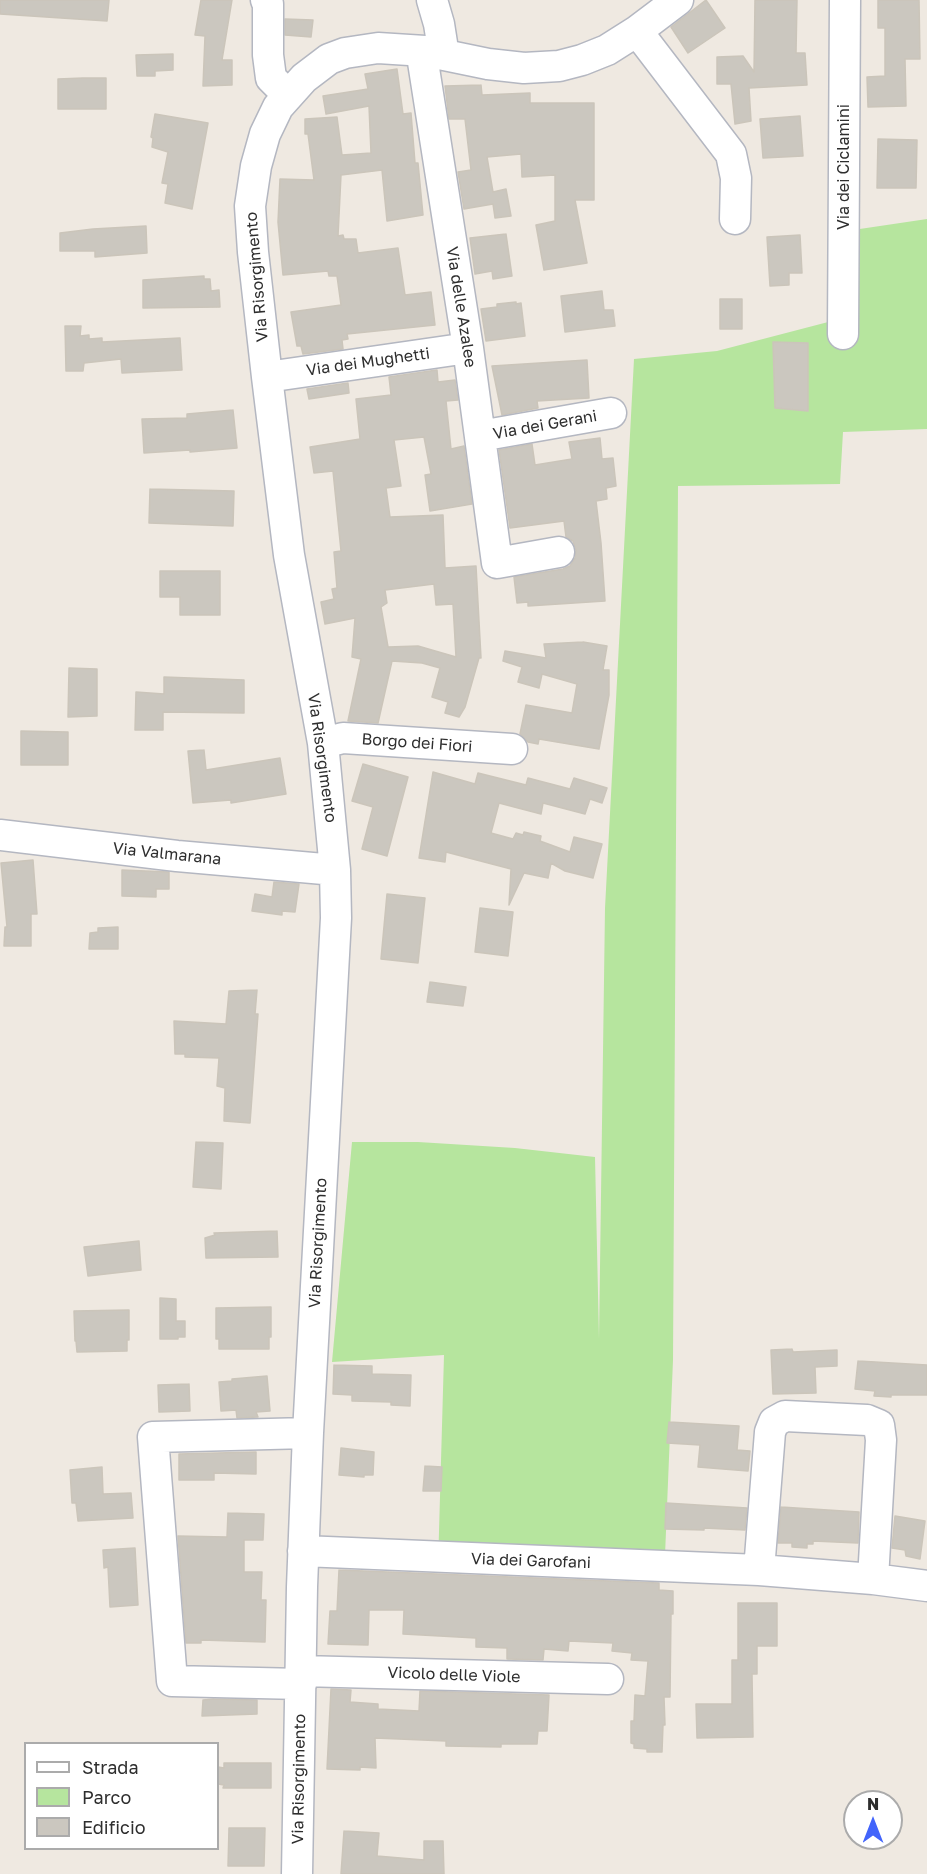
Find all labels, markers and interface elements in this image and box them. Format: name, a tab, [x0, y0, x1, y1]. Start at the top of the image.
street label: Via dei Ciclamini	[834, 104, 854, 230]
street label: Via Risorgimento	[242, 211, 272, 343]
street label: Via delle Azalee	[442, 245, 480, 369]
street label: Via dei Mughetti	[305, 344, 431, 380]
street label: Via dei Gerani	[492, 406, 598, 444]
street label: Via Risorgimento	[303, 692, 341, 824]
street label: Borgo dei Fiori	[361, 730, 473, 756]
street label: Via Valmarana	[112, 839, 222, 869]
street label: Via Risorgimento	[305, 1177, 331, 1309]
street label: Via dei Garofani	[471, 1549, 591, 1573]
street label: Vicolo delle Viole	[387, 1663, 521, 1687]
street label: Via Risorgimento	[288, 1714, 310, 1844]
legend	[24, 1742, 219, 1850]
text: Strada	[82, 1756, 139, 1778]
text: Parco	[82, 1786, 131, 1808]
north arrow	[843, 1790, 903, 1850]
text: N	[867, 1794, 879, 1814]
text: Edificio	[82, 1816, 146, 1838]

